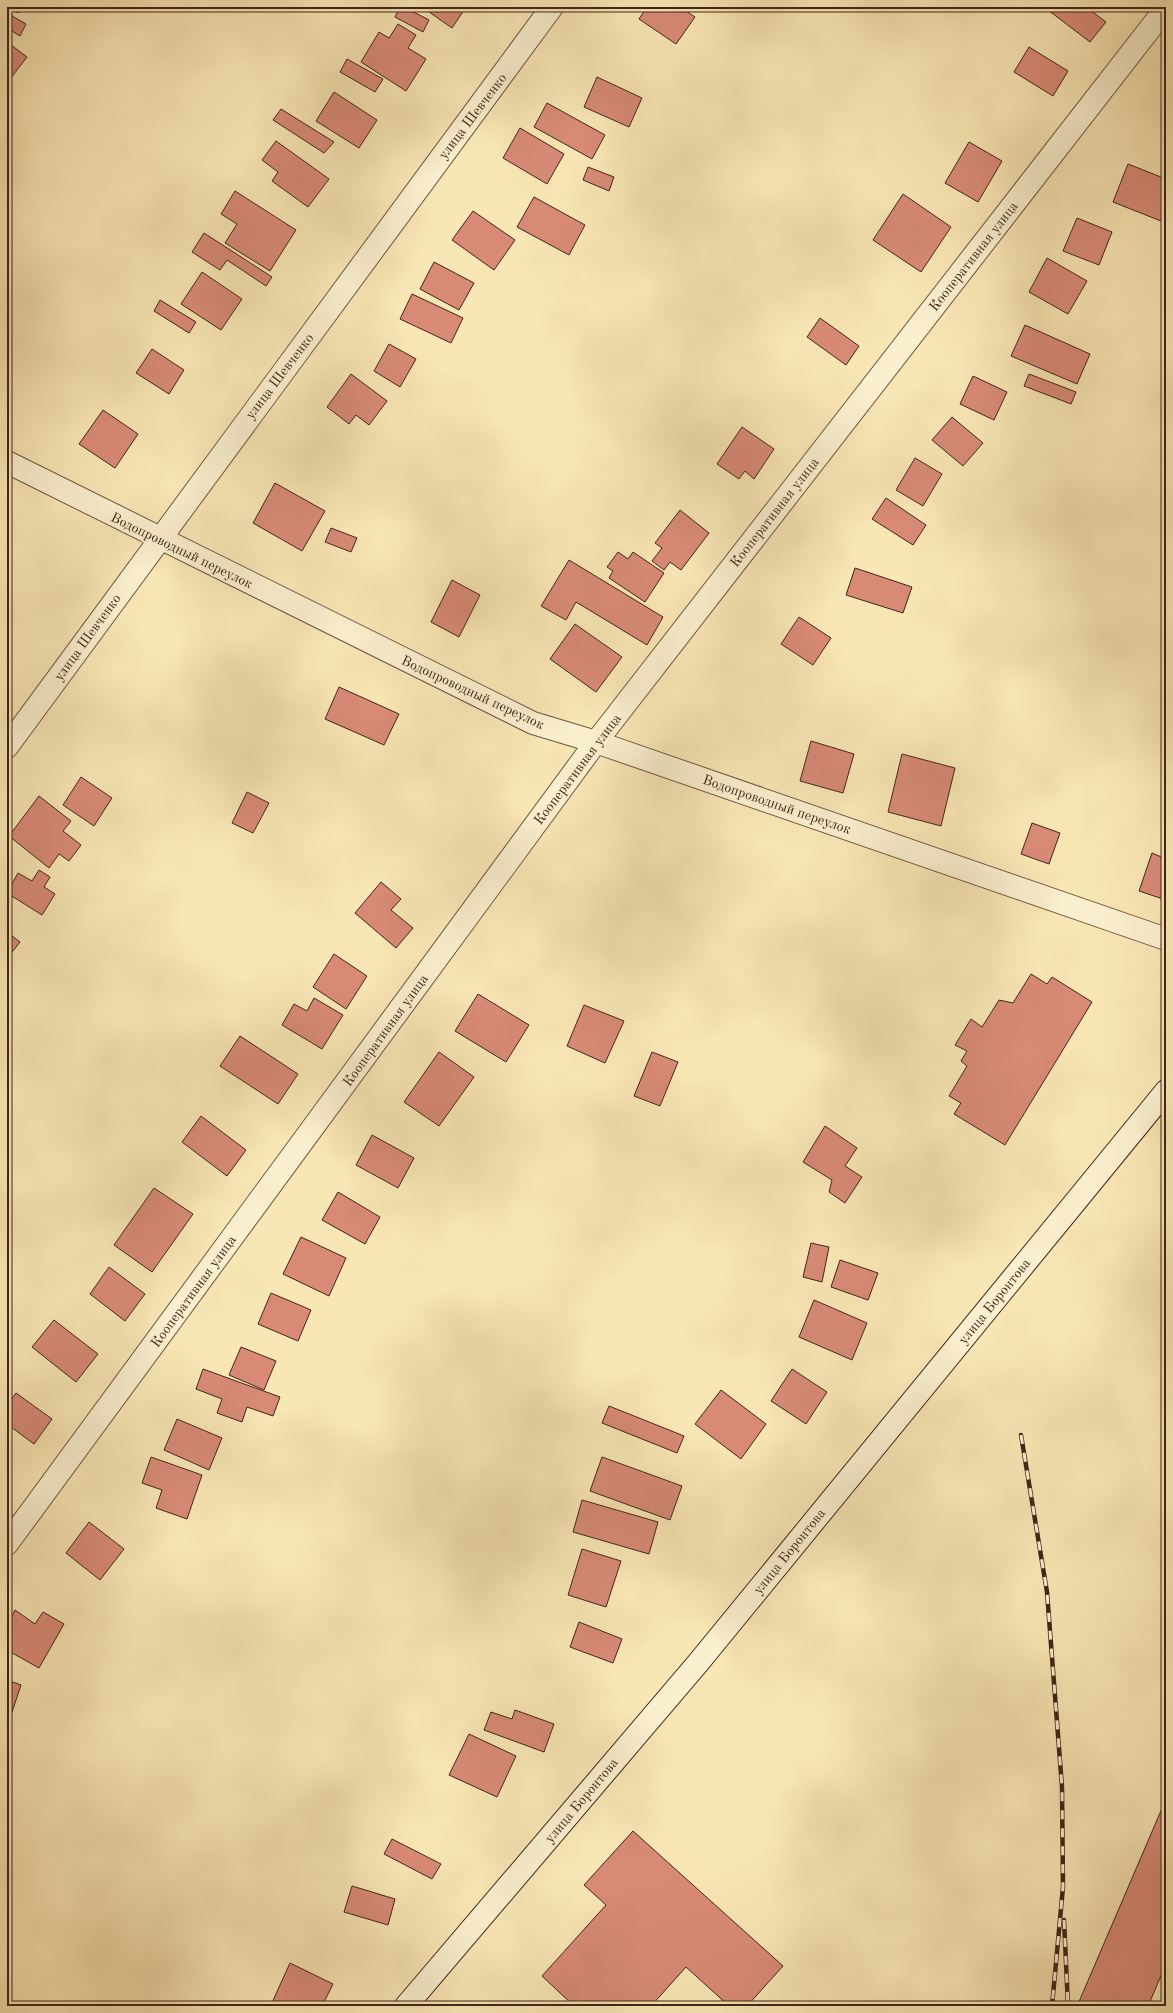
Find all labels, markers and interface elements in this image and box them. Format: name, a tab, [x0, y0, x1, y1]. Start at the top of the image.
street label: улица Шевченко	[436, 71, 510, 162]
street label: Кооперативная улица	[927, 199, 1021, 314]
street label: улица Шевченко	[243, 331, 317, 422]
street label: Кооперативная улица	[728, 455, 822, 570]
street label: Водопроводный переулок	[108, 510, 255, 591]
street label: улица Шевченко	[52, 592, 124, 684]
street label: Водопроводный переулок	[399, 654, 546, 732]
street label: Кооперативная улица	[532, 711, 624, 828]
street label: Водопроводный переулок	[701, 773, 853, 837]
street label: Кооперативная улица	[341, 972, 431, 1089]
street label: Кооперативная улица	[149, 1233, 239, 1350]
street label: улица Боронтова	[956, 1256, 1034, 1347]
street label: улица Боронтова	[751, 1506, 829, 1597]
street label: улица Боронтова	[542, 1756, 621, 1846]

